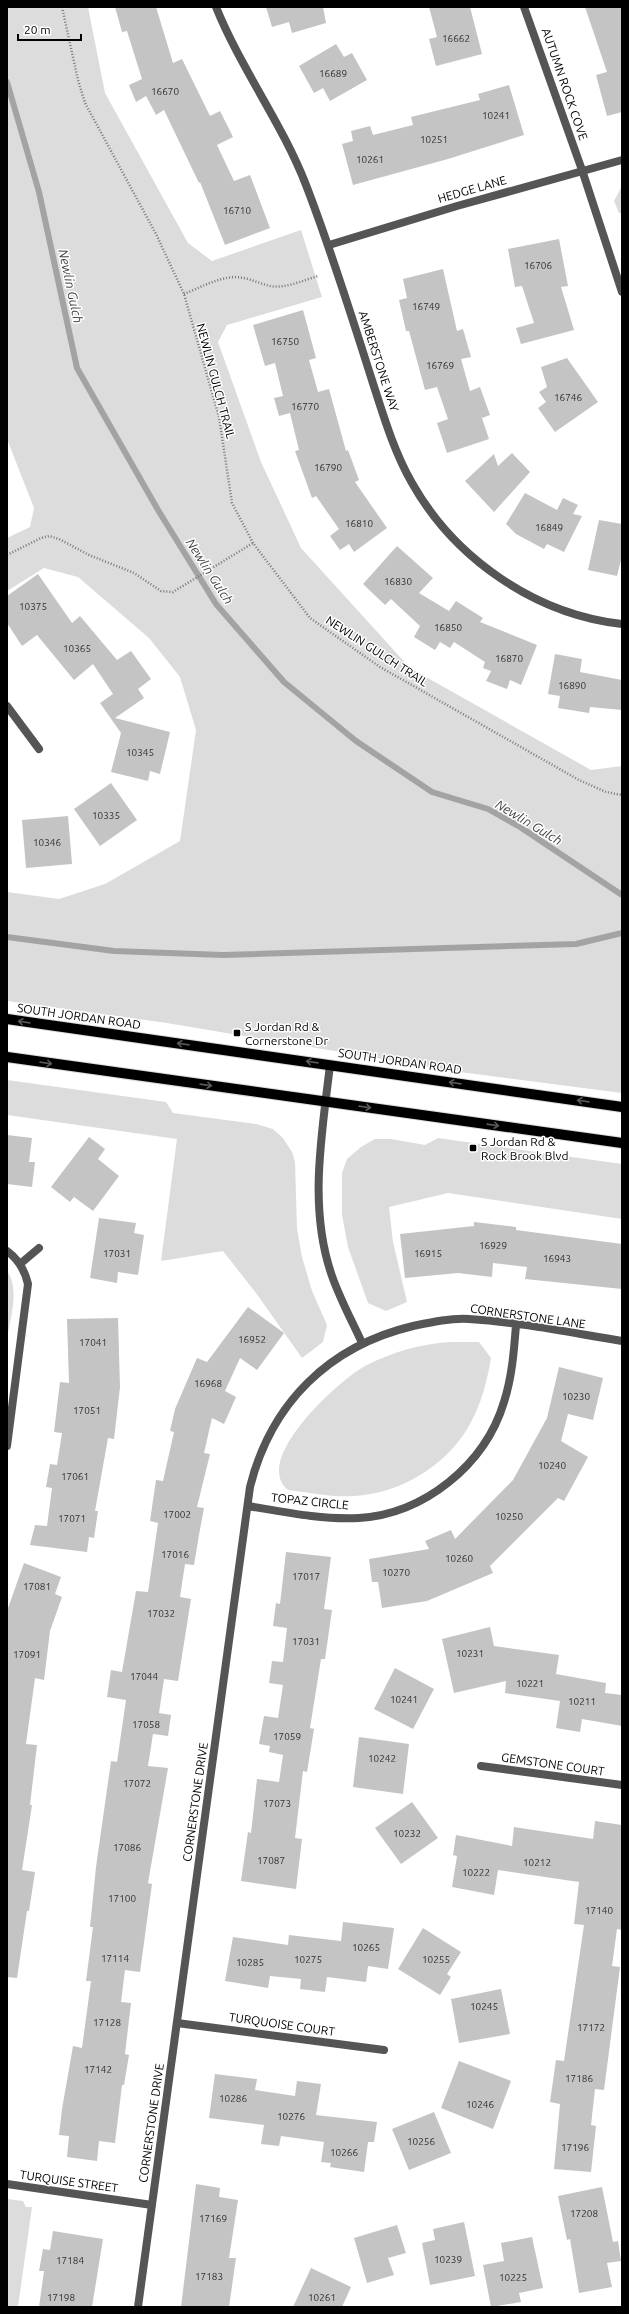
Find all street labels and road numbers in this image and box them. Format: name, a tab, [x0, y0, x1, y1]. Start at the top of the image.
street label: AUTUMN ROCK COVE	[540, 26, 590, 142]
street label: HEDGE LANE	[436, 173, 508, 205]
street label: AMBERSTONE WAY	[357, 309, 401, 413]
street label: NEWLIN GULCH TRAIL	[194, 322, 238, 440]
street label: NEWLIN GULCH TRAIL	[324, 613, 430, 689]
street label: SOUTH JORDAN ROAD	[16, 1001, 142, 1031]
street label: SOUTH JORDAN ROAD	[337, 1046, 463, 1076]
street label: CORNERSTONE LANE	[469, 1301, 587, 1331]
street label: TOPAZ CIRCLE	[271, 1490, 350, 1512]
street label: CORNERSTONE DRIVE	[180, 1741, 210, 1862]
street label: GEMSTONE COURT	[501, 1750, 606, 1778]
street label: TURQUOISE COURT	[228, 2010, 336, 2038]
street label: CORNERSTONE DRIVE	[136, 2062, 166, 2183]
street label: TURQUISE STREET	[19, 2168, 119, 2194]

